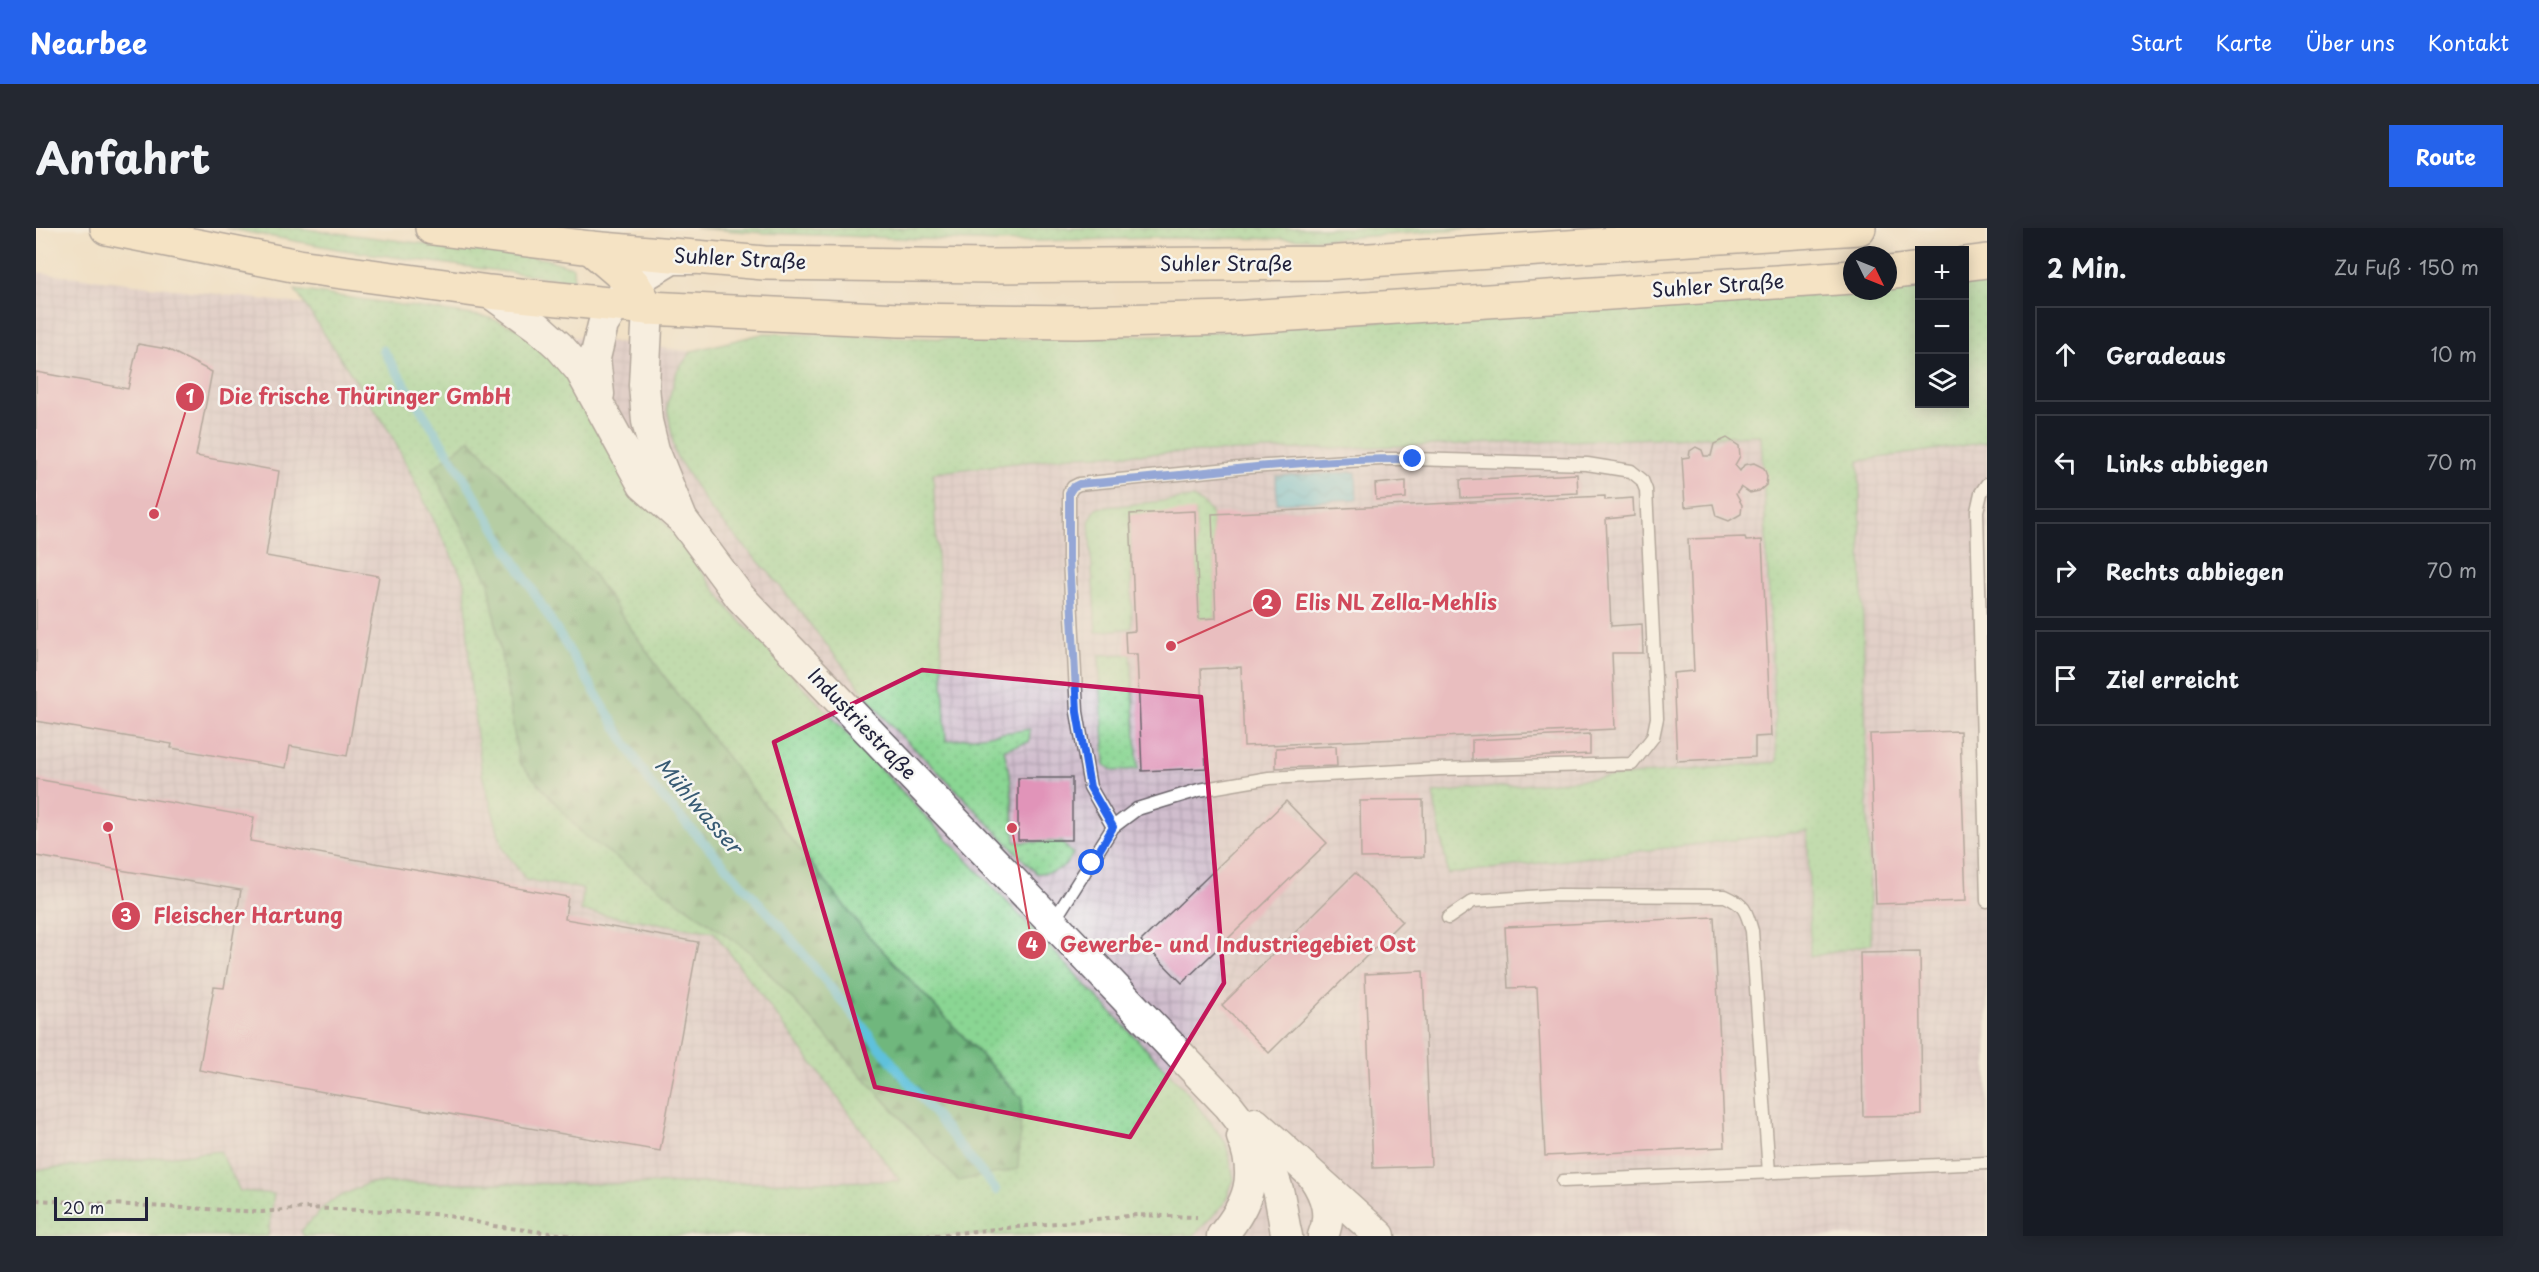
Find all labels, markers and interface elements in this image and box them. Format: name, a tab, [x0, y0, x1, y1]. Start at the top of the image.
text: Nearbee	[30, 21, 147, 64]
text: Start	[2130, 26, 2182, 58]
text: Karte	[2215, 26, 2272, 58]
text: Über uns	[2305, 26, 2395, 58]
text: Kontakt	[2428, 26, 2509, 58]
text: Anfahrt	[36, 125, 210, 188]
button: Route	[2389, 125, 2503, 187]
street label: Suhler Straße	[673, 240, 807, 276]
north arrow	[1843, 246, 1897, 300]
map controls	[1915, 246, 1969, 408]
button: +	[1915, 246, 1969, 300]
street label: Suhler Straße	[1160, 248, 1292, 278]
text: 2 Min.	[2047, 248, 2126, 287]
text: Zu Fuß · 150 m	[2334, 252, 2479, 282]
street label: Suhler Straße	[1651, 265, 1785, 305]
button: −	[1915, 300, 1969, 354]
icon: ahead	[2049, 338, 2082, 371]
text: Geradeaus	[2106, 338, 2226, 371]
text: 10 m	[2430, 339, 2477, 369]
button: layers	[1915, 354, 1969, 408]
callout: Die frische Thüringer GmbH	[175, 377, 525, 416]
text: Die frische Thüringer GmbH	[219, 379, 511, 411]
text: 1	[186, 382, 195, 409]
route end	[1399, 445, 1425, 471]
icon: left	[2049, 446, 2082, 479]
text: Links abbiegen	[2106, 446, 2268, 479]
text: 70 m	[2427, 447, 2477, 477]
icon: right	[2049, 554, 2082, 587]
text: Rechts abbiegen	[2106, 554, 2284, 587]
text: 70 m	[2427, 555, 2477, 585]
callout: Elis NL Zella-Mehlis	[1252, 583, 1510, 622]
text: Elis NL Zella-Mehlis	[1295, 585, 1497, 617]
text: 2	[1261, 588, 1274, 615]
street label: Industriestraße	[801, 661, 924, 786]
icon: arrive	[2049, 662, 2082, 695]
text: Ziel erreicht	[2106, 662, 2239, 695]
water label: Mühlwasser	[648, 749, 753, 863]
route start	[1078, 849, 1104, 875]
callout: Fleischer Hartung	[111, 897, 355, 936]
text: Fleischer Hartung	[153, 898, 343, 930]
text: 3	[120, 901, 132, 928]
callout: Gewerbe- und Industriegebiet Ost	[1017, 925, 1429, 964]
text: Gewerbe- und Industriegebiet Ost	[1060, 927, 1416, 959]
text: 4	[1026, 930, 1038, 957]
scale bar	[54, 1194, 148, 1222]
text: 20 m	[63, 1195, 104, 1219]

